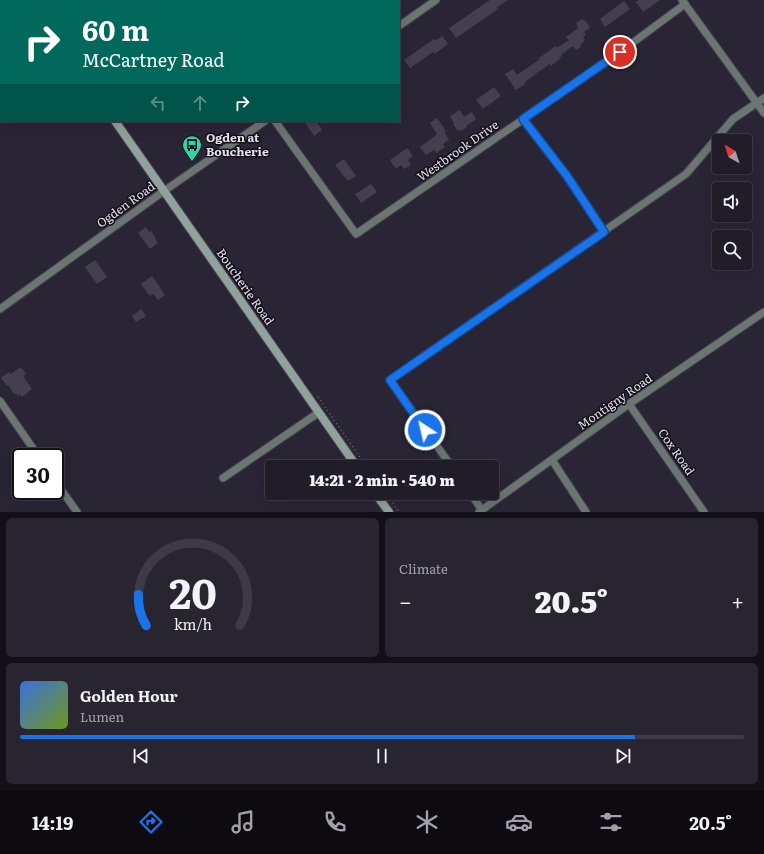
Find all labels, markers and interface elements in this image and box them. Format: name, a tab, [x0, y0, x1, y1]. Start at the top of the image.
text: 60 m	[82, 8, 149, 50]
icon: right	[16, 16, 68, 68]
pin	[603, 35, 637, 69]
icon: arrive	[609, 41, 631, 63]
text: McCartney Road	[82, 46, 225, 73]
icon: left	[147, 92, 169, 114]
icon: ahead	[189, 92, 211, 114]
icon: right	[231, 92, 253, 114]
street label: Westbrook Drive	[413, 115, 502, 185]
place label: Ogden at Boucherie	[206, 128, 269, 160]
bus stop icon: Ogden at Boucherie	[181, 134, 203, 162]
north arrow	[712, 134, 752, 174]
map controls	[712, 134, 752, 270]
street label: Ogden Road	[92, 176, 159, 232]
button: sound	[712, 182, 752, 222]
button: search	[712, 230, 752, 270]
street label: Boucherie Road	[213, 244, 279, 329]
street label: Montigny Road	[573, 368, 656, 434]
position arrow	[404, 409, 446, 451]
street label: Cox Road	[654, 424, 700, 479]
speed limit sign: 30	[12, 448, 64, 500]
text: 14:21 · 2 min · 540 m	[309, 468, 455, 491]
text: 20	[169, 559, 216, 621]
text: Climate	[399, 559, 448, 578]
text: 20.5°	[535, 578, 608, 622]
text: −	[399, 584, 412, 617]
text: +	[731, 584, 744, 617]
text: km/h	[173, 612, 212, 633]
text: Golden Hour	[80, 684, 178, 707]
text: Lumen	[80, 707, 124, 726]
icon: previous	[130, 745, 152, 767]
icon: pause	[371, 745, 393, 767]
icon: next	[612, 745, 634, 767]
icon: directions	[137, 808, 165, 836]
icon: music	[229, 808, 257, 836]
icon: phone	[321, 808, 349, 836]
icon: climate	[413, 808, 441, 836]
icon: car	[505, 808, 533, 836]
icon: filters	[597, 808, 625, 836]
text: 14:19	[32, 809, 73, 836]
text: 20.5°	[689, 809, 732, 836]

